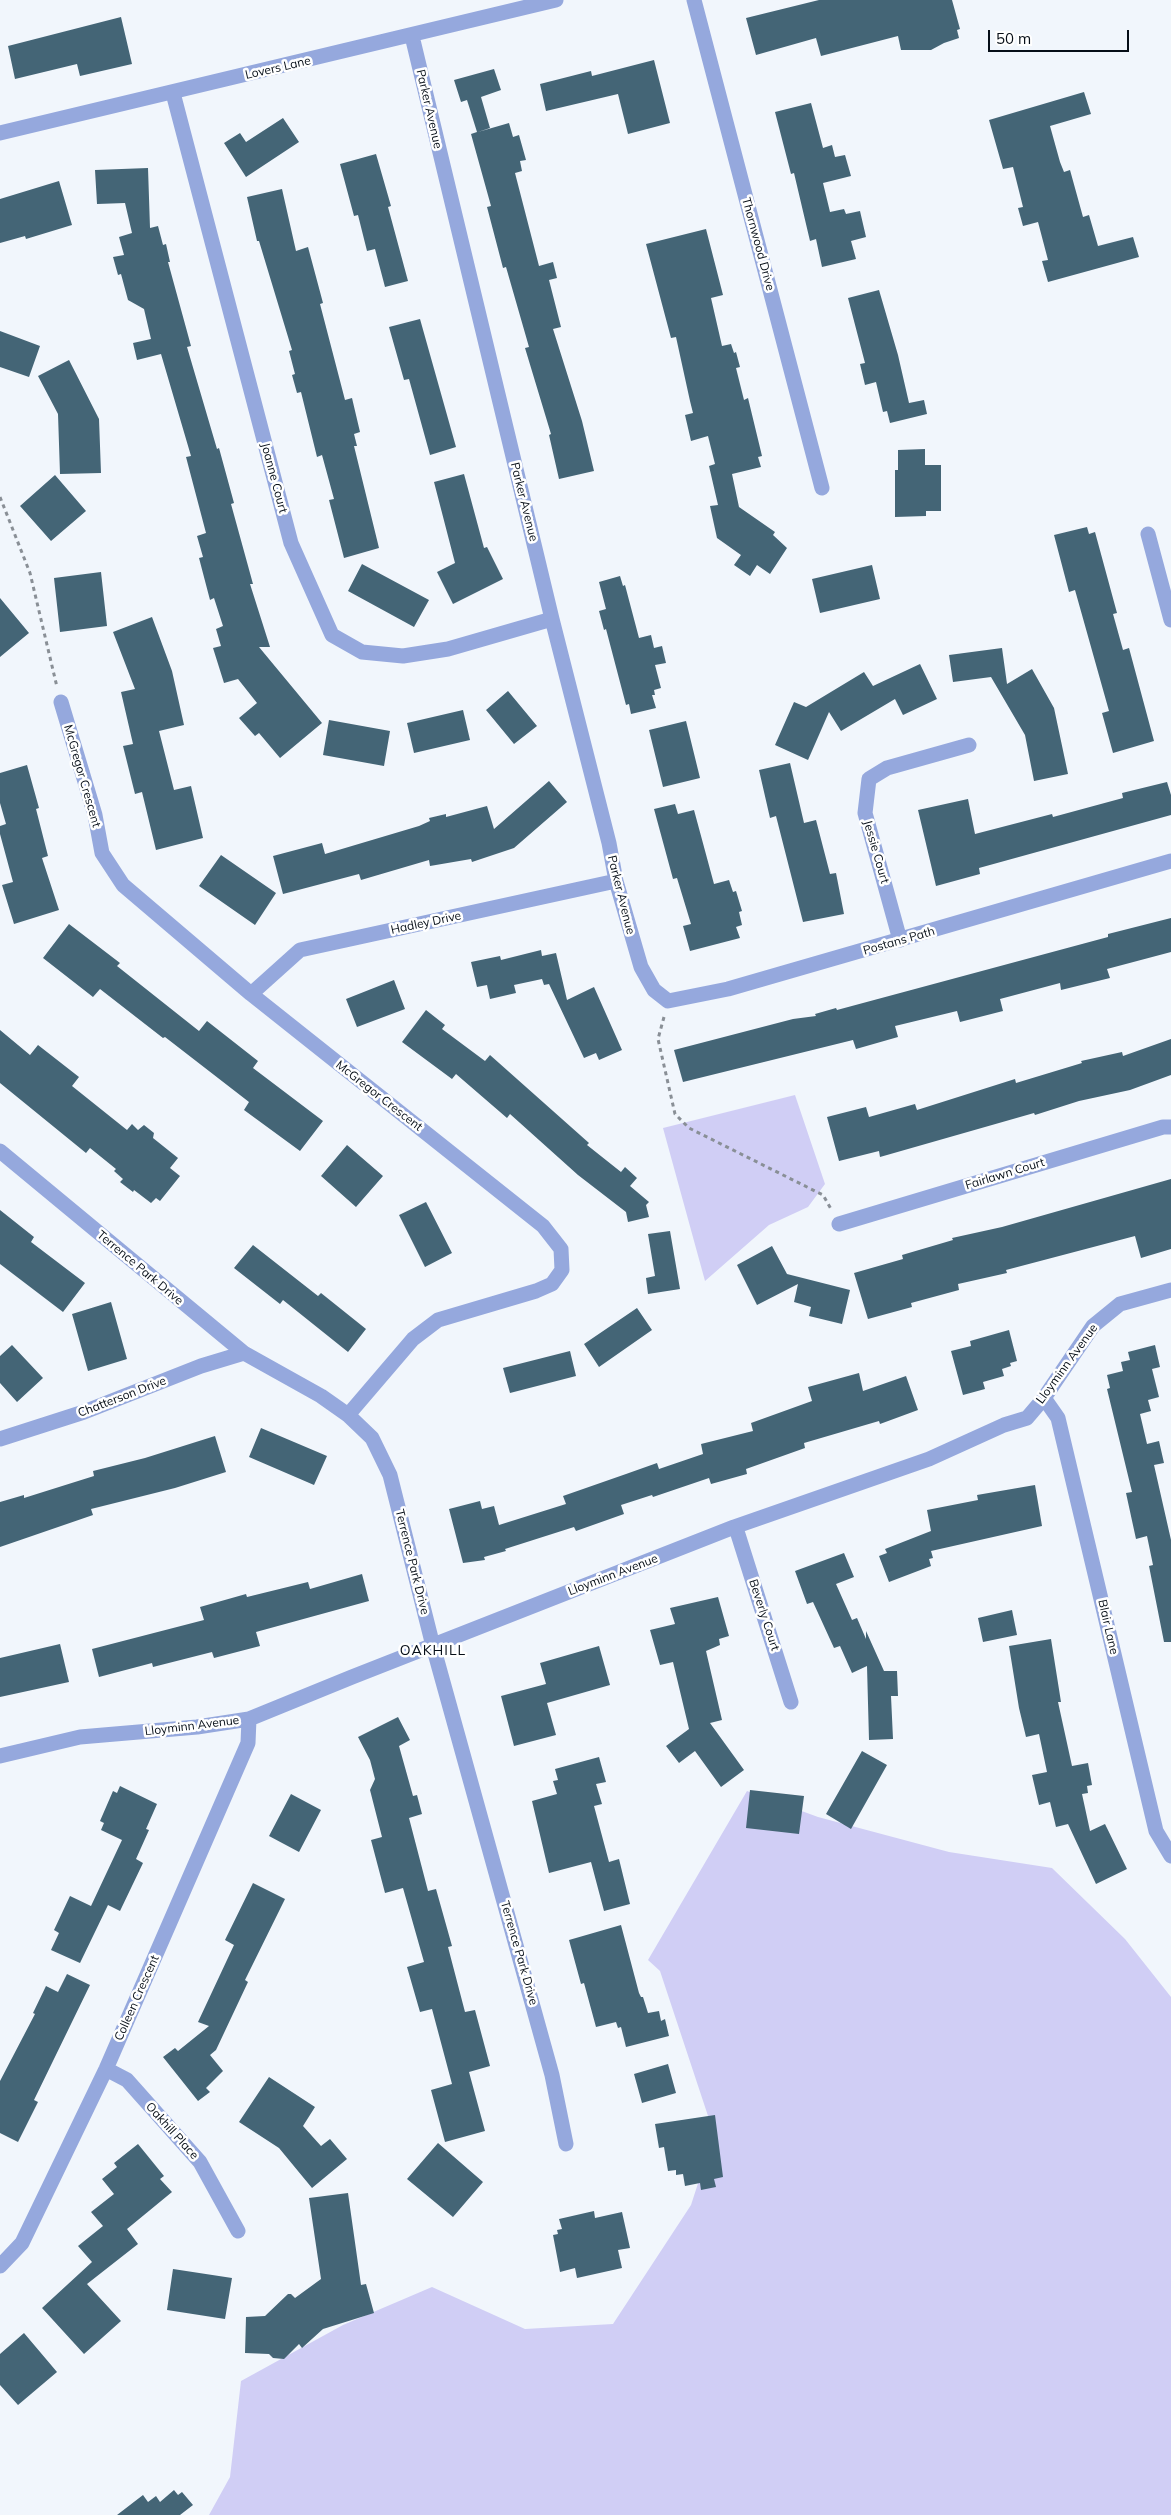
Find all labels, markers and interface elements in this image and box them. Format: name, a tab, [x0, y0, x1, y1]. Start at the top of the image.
scale bar	[991, 20, 1132, 52]
text: 50 m	[996, 29, 1031, 48]
street label: Lovers Lane	[244, 53, 312, 83]
street label: Parker Avenue	[413, 68, 445, 150]
street label: Thornwood Drive	[739, 196, 777, 292]
street label: Joanne Court	[258, 441, 290, 515]
street label: Parker Avenue	[507, 461, 541, 543]
street label: McGregor Crescent	[60, 723, 104, 829]
street label: Jessie Court	[860, 819, 892, 885]
street label: Parker Avenue	[604, 854, 638, 936]
street label: Hadley Drive	[390, 909, 462, 937]
street label: Postans Path	[862, 924, 936, 958]
street label: McGregor Crescent	[333, 1058, 425, 1134]
street label: Fairlawn Court	[964, 1155, 1046, 1193]
street label: Terrence Park Drive	[94, 1228, 186, 1308]
street label: Lloyminn Avenue	[1033, 1321, 1101, 1407]
street label: Chatterson Drive	[76, 1374, 168, 1420]
street label: Terrence Park Drive	[392, 1508, 432, 1616]
street label: Lloyminn Avenue	[566, 1551, 660, 1599]
street label: Beverly Court	[746, 1577, 782, 1653]
street label: Blair Lane	[1095, 1598, 1121, 1656]
district label: OAKHILL	[399, 1643, 467, 1659]
street label: Lloyminn Avenue	[144, 1713, 240, 1739]
street label: Terrence Park Drive	[497, 1899, 541, 2007]
street label: Colleen Crescent	[112, 1953, 162, 2043]
street label: Oakhill Place	[143, 2100, 201, 2162]

